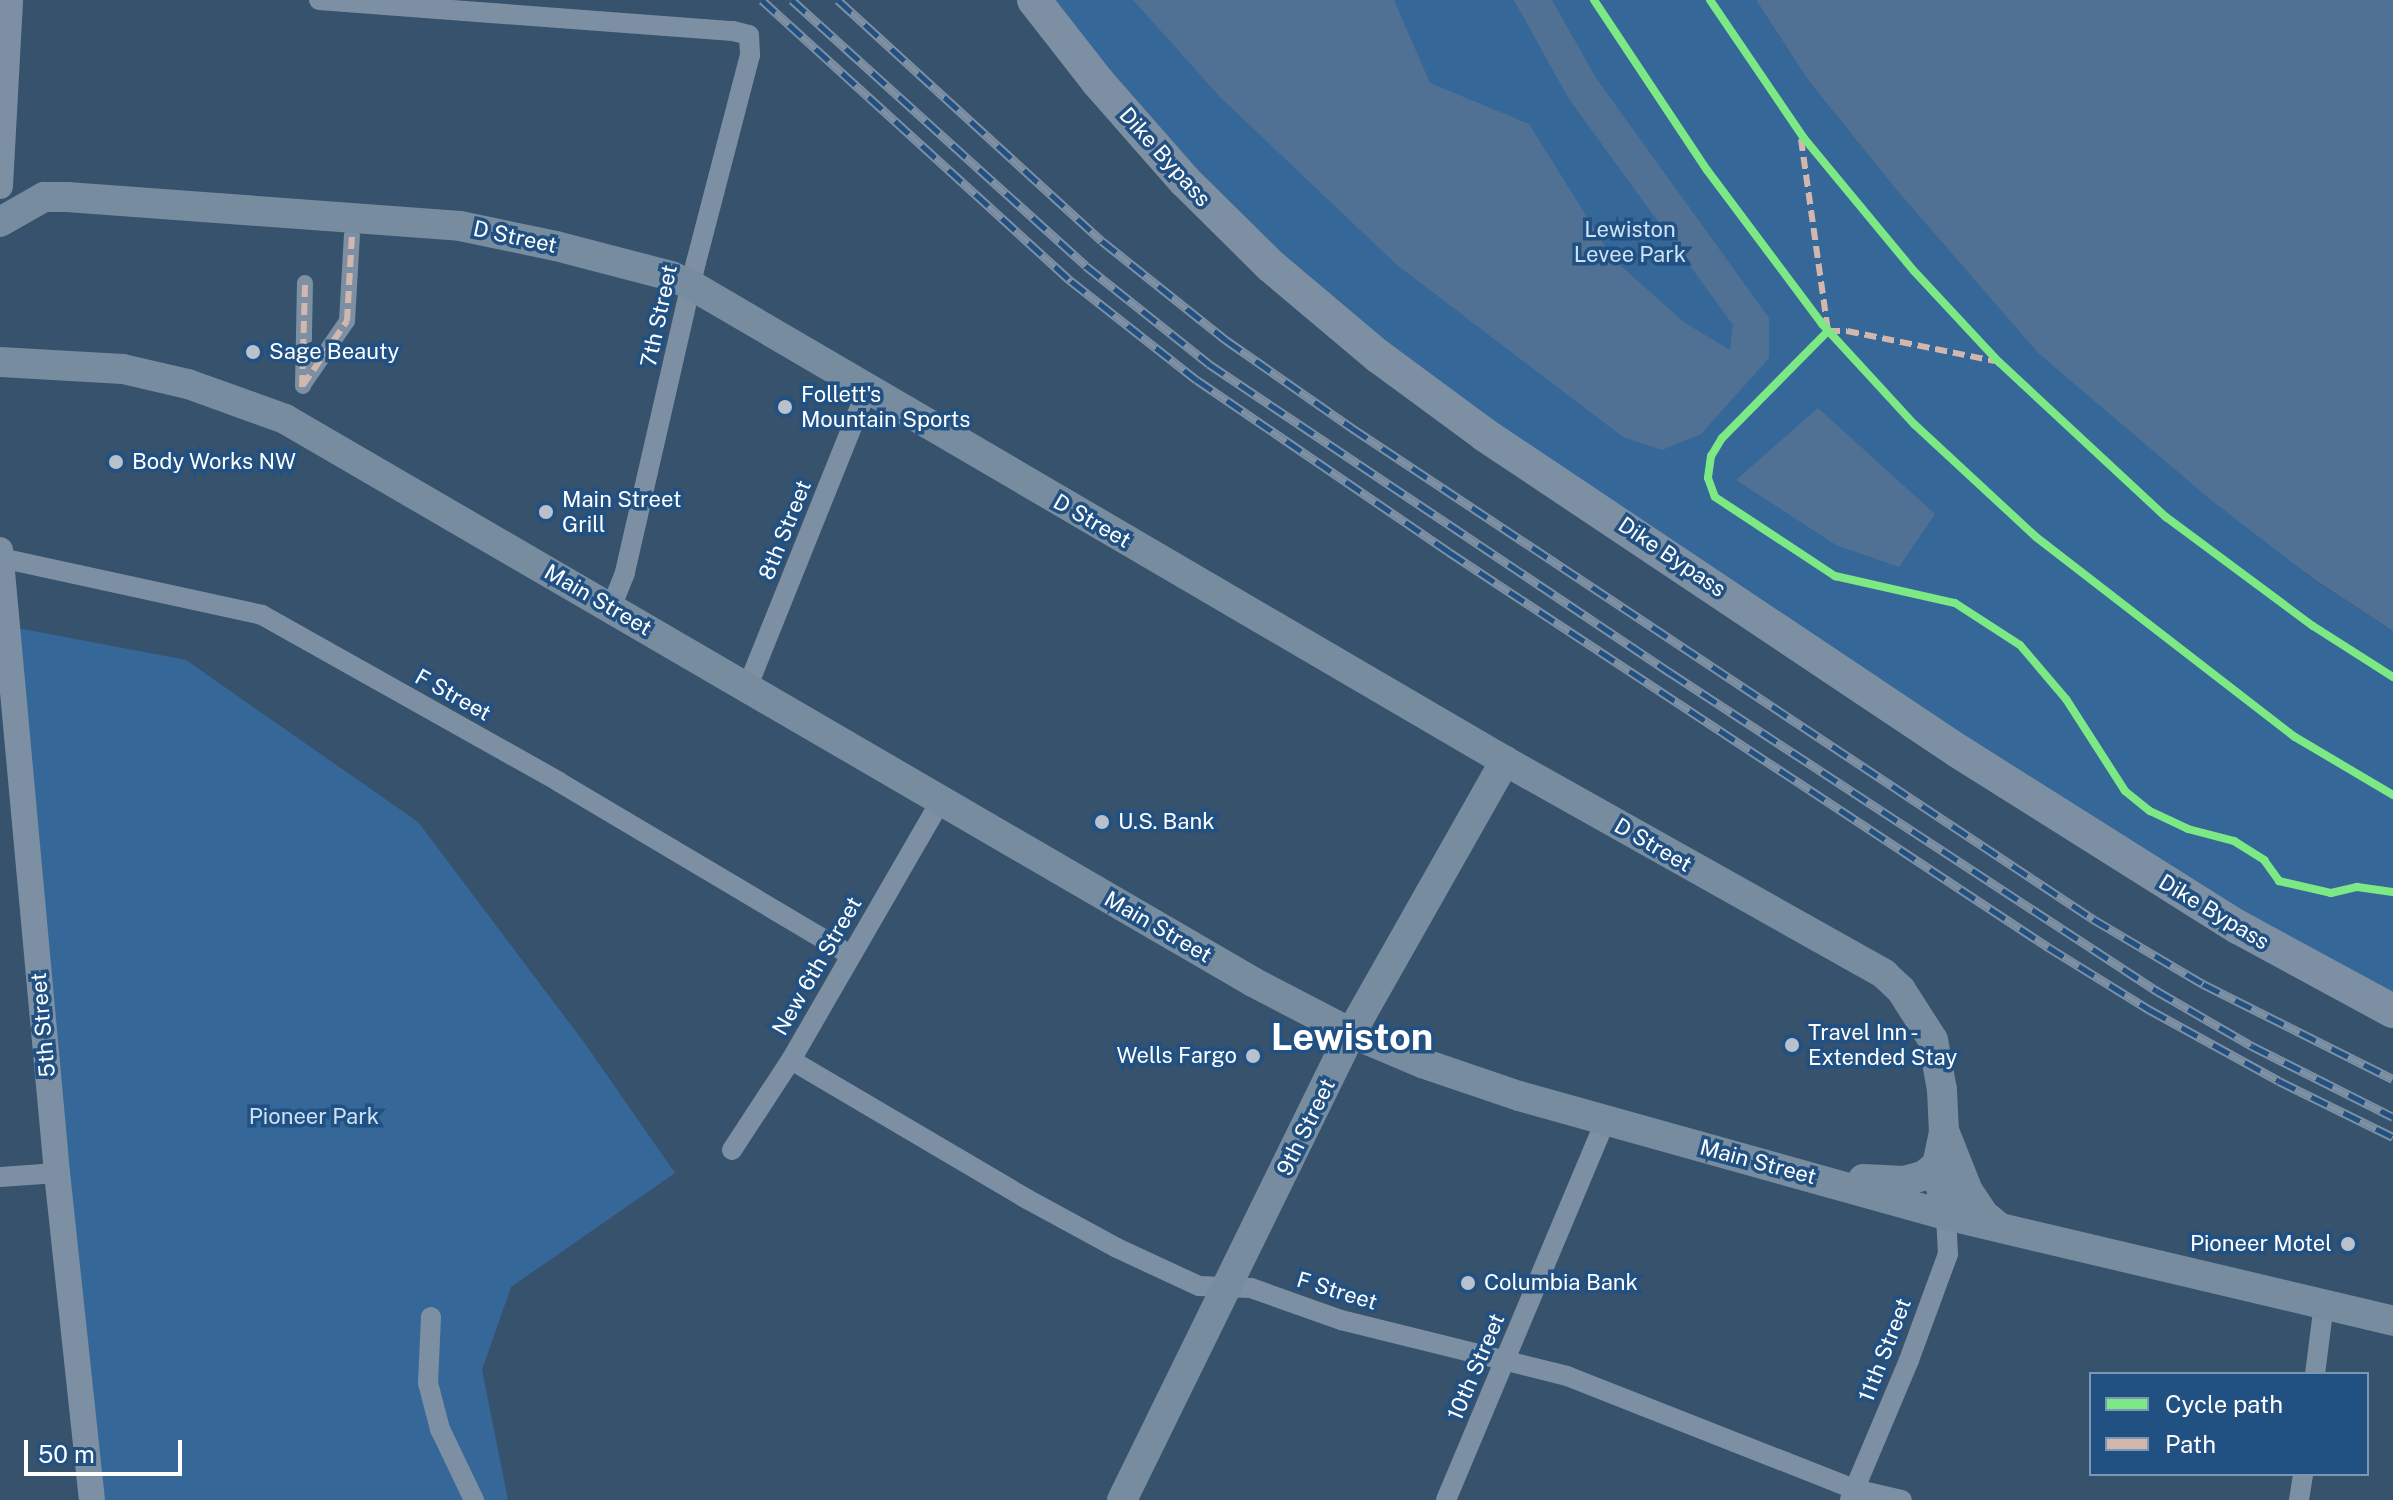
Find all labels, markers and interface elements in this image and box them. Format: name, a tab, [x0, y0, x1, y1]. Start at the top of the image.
street label: Dike Bypass	[1114, 102, 1216, 212]
street label: D Street	[471, 215, 559, 259]
park label: Lewiston Levee Park	[1574, 216, 1686, 268]
street label: 7th Street	[635, 262, 683, 370]
place label: Sage Beauty	[269, 339, 399, 365]
marker: Sage Beauty	[244, 343, 262, 361]
place label: Follett's Mountain Sports	[801, 381, 970, 432]
marker: Follett's Mountain Sports	[776, 398, 794, 416]
place label: Body Works NW	[132, 449, 297, 475]
marker: Body Works NW	[107, 453, 125, 471]
street label: 8th Street	[753, 476, 817, 584]
place label: Main Street Grill	[562, 486, 681, 538]
street label: D Street	[1049, 488, 1135, 554]
marker: Main Street Grill	[537, 503, 555, 521]
street label: Dike Bypass	[1613, 511, 1731, 603]
street label: Main Street	[540, 559, 656, 641]
street label: F Street	[410, 663, 496, 727]
place label: U.S. Bank	[1118, 809, 1215, 835]
street label: D Street	[1610, 812, 1696, 878]
marker: U.S. Bank	[1093, 813, 1111, 831]
street label: Dike Bypass	[2154, 869, 2274, 955]
street label: Main Street	[1100, 886, 1216, 968]
street label: New 6th Street	[767, 892, 867, 1040]
street label: 5th Street	[25, 972, 61, 1078]
district label: Lewiston	[1271, 1014, 1433, 1060]
place label: Travel Inn - Extended Stay	[1808, 1019, 1957, 1070]
marker: Travel Inn - Extended Stay	[1783, 1036, 1801, 1054]
place label: Wells Fargo	[1116, 1043, 1237, 1069]
marker: Wells Fargo	[1244, 1047, 1262, 1065]
street label: 9th Street	[1271, 1074, 1341, 1180]
park label: Pioneer Park	[249, 1104, 379, 1130]
street label: Main Street	[1697, 1134, 1819, 1190]
place label: Pioneer Motel	[2190, 1231, 2332, 1257]
marker: Pioneer Motel	[2339, 1235, 2357, 1253]
street label: F Street	[1294, 1266, 1380, 1316]
place label: Columbia Bank	[1484, 1270, 1638, 1296]
marker: Columbia Bank	[1459, 1274, 1477, 1292]
street label: 11th Street	[1853, 1295, 1917, 1405]
street label: 10th Street	[1442, 1310, 1510, 1424]
legend	[2089, 1372, 2369, 1476]
text: Cycle path	[2165, 1390, 2283, 1418]
scale bar	[28, 1424, 186, 1474]
text: Path	[2165, 1430, 2216, 1458]
text: 50 m	[38, 1440, 95, 1468]

